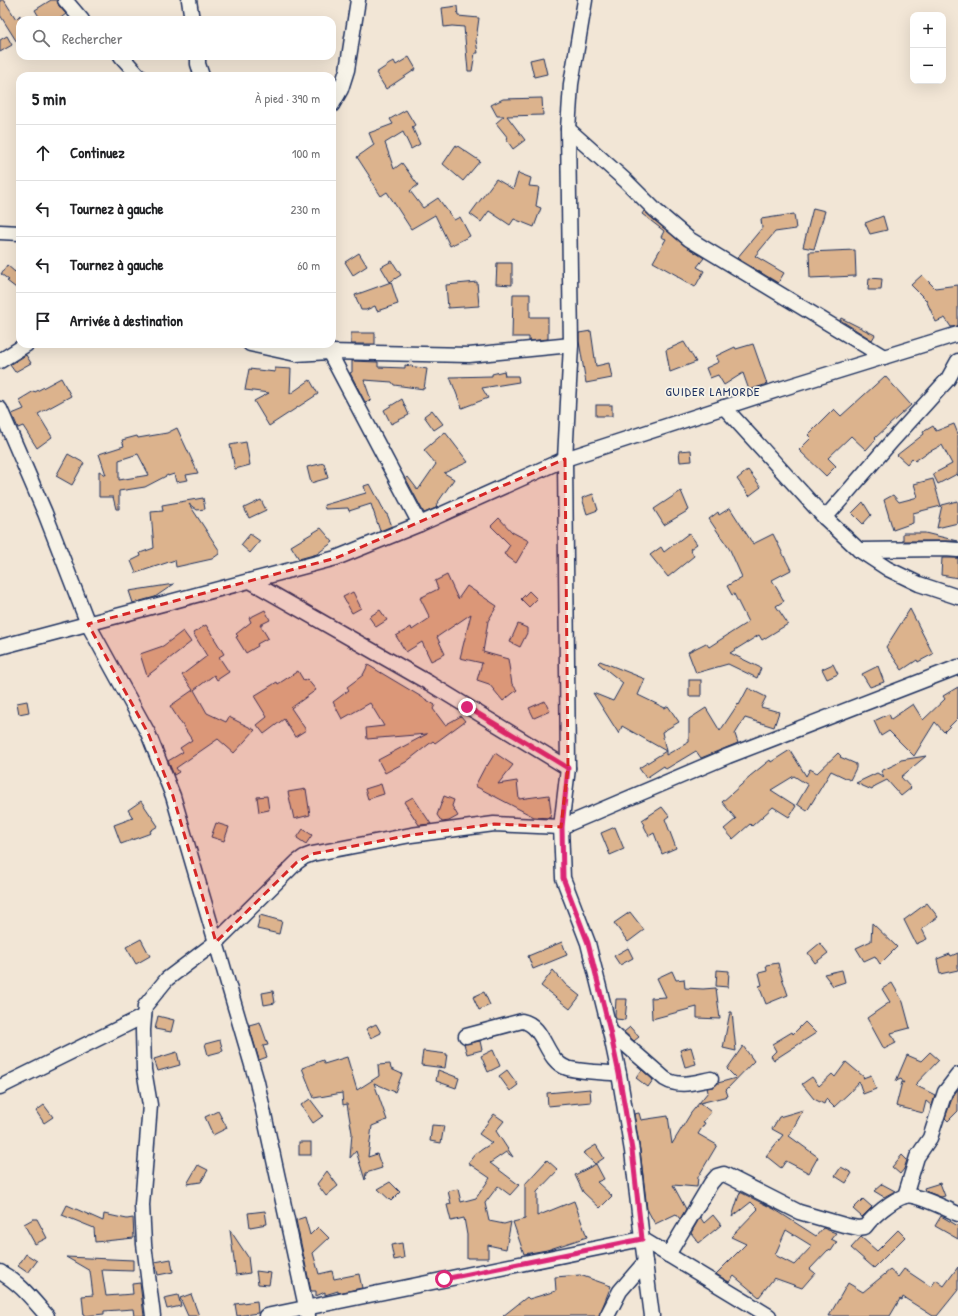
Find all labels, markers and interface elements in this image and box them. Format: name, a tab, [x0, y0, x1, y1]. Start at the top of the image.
map controls	[910, 12, 946, 84]
button: +	[910, 12, 946, 48]
search box	[16, 16, 336, 60]
icon: search	[30, 27, 52, 49]
text: Rechercher	[62, 28, 123, 49]
button: −	[910, 48, 946, 84]
text: 5 min	[32, 87, 66, 110]
text: À pied · 390 m	[255, 89, 320, 107]
icon: ahead	[32, 142, 54, 164]
text: Continuez	[70, 142, 125, 163]
text: 100 m	[292, 144, 320, 162]
icon: left	[32, 198, 54, 220]
text: Tournez à gauche	[70, 198, 163, 219]
text: 230 m	[290, 200, 320, 218]
icon: left	[32, 254, 54, 276]
text: Tournez à gauche	[70, 254, 163, 275]
text: 60 m	[297, 256, 320, 274]
icon: arrive	[32, 310, 54, 332]
text: Arrivée à destination	[70, 310, 183, 331]
district label: GUIDER LAMORDE	[665, 382, 761, 400]
route end	[458, 698, 476, 716]
route start	[435, 1270, 453, 1288]

